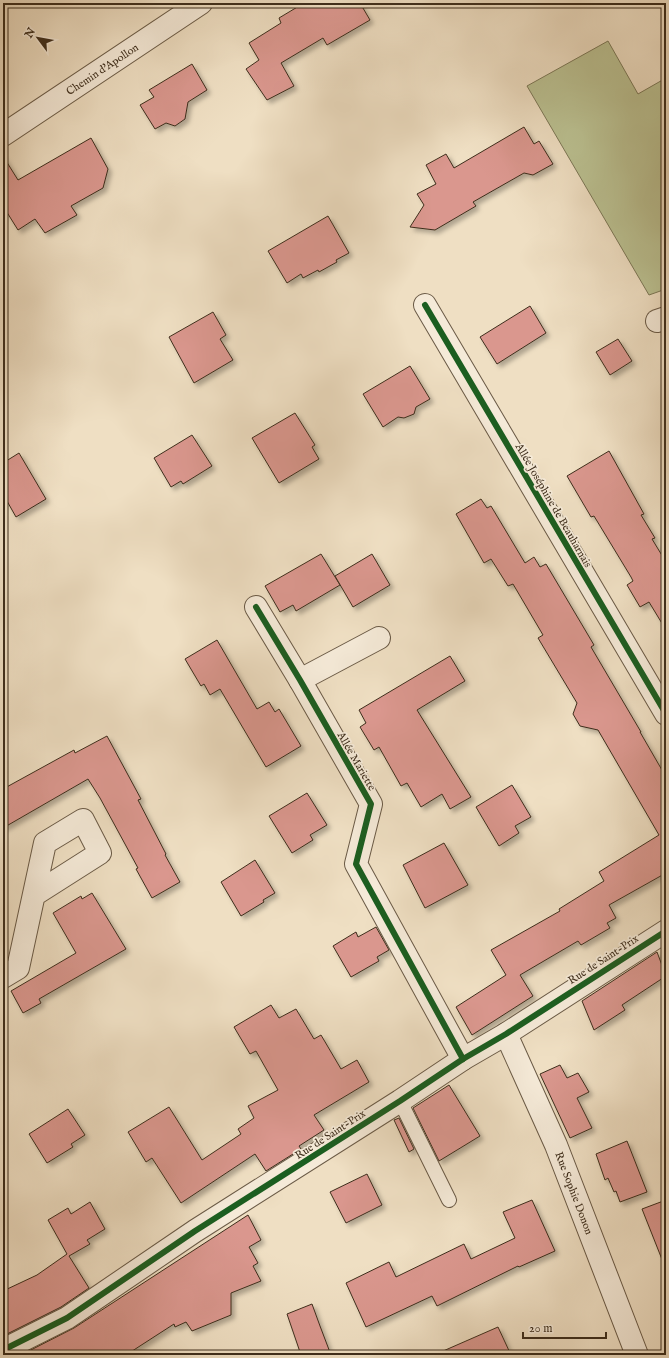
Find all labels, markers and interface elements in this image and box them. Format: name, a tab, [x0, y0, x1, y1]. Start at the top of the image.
north arrow	[18, 18, 58, 58]
text: N	[21, 25, 39, 42]
street label: Chemin d'Apollon	[64, 41, 142, 99]
street label: Allée Joséphine de Beauharnais	[511, 440, 595, 570]
street label: Allée Mariette	[333, 729, 379, 793]
street label: Rue de Saint-Prix	[566, 931, 642, 988]
street label: Rue de Saint-Prix	[293, 1106, 369, 1163]
street label: Rue Sophie Donon	[551, 1150, 596, 1237]
scale bar	[523, 1314, 606, 1340]
text: 20 m	[529, 1321, 552, 1336]

